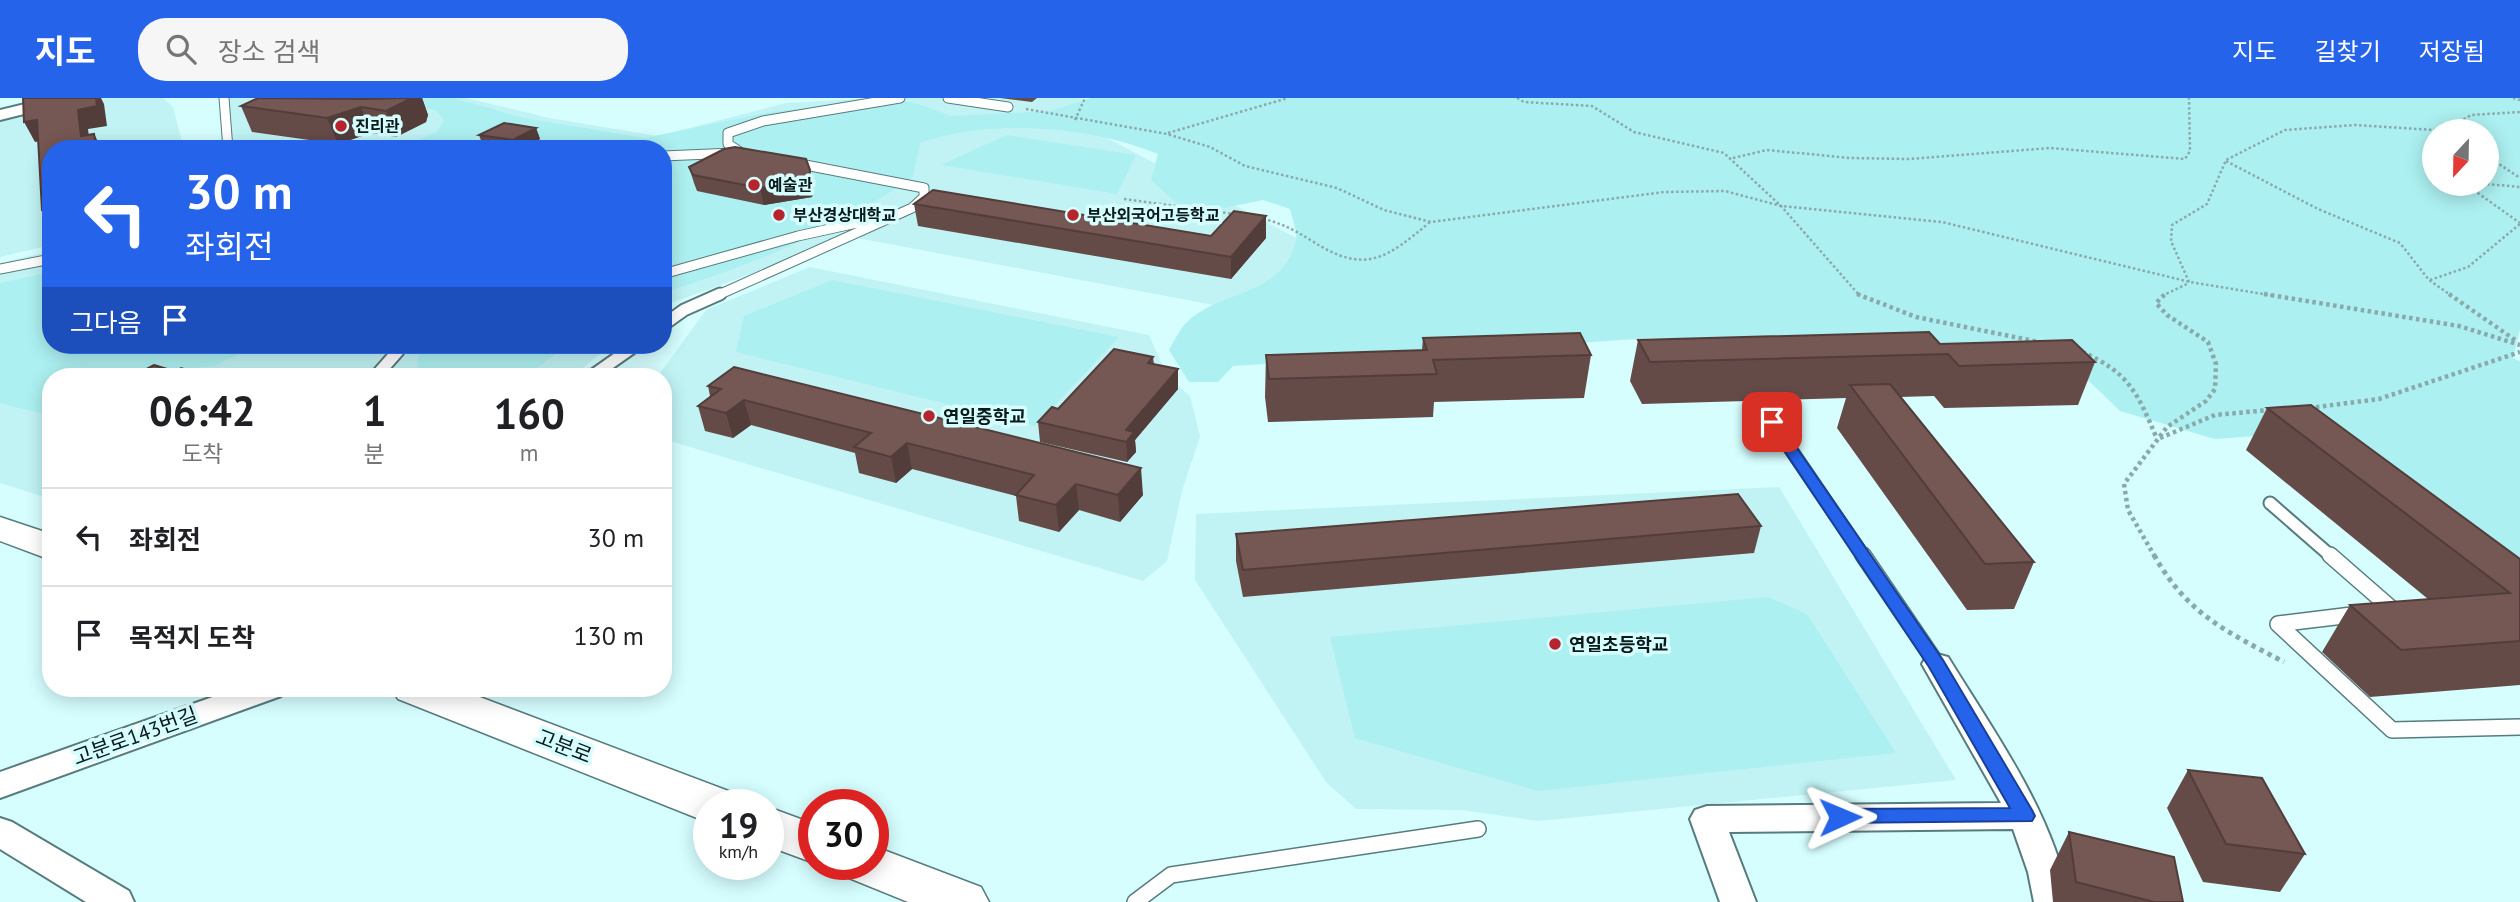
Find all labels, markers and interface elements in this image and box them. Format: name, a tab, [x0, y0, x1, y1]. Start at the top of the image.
search box	[138, 18, 628, 81]
text: 지도	[35, 29, 96, 72]
icon: search	[162, 30, 200, 68]
text: 장소 검색	[218, 35, 320, 68]
text: 지도	[2232, 36, 2277, 67]
text: 길찾기	[2315, 36, 2381, 67]
text: 저장됨	[2419, 36, 2485, 67]
place label: 진리관	[355, 116, 399, 136]
marker: 진리관	[333, 118, 349, 134]
north arrow	[2422, 119, 2499, 196]
map controls	[2422, 119, 2499, 196]
text: 30 m	[185, 159, 292, 223]
icon: left	[70, 168, 161, 259]
place label: 예술관	[768, 175, 812, 195]
marker: 예술관	[746, 177, 762, 193]
place label: 부산경상대학교	[793, 205, 896, 225]
place label: 부산외국어고등학교	[1087, 205, 1220, 225]
marker: 부산경상대학교	[771, 207, 787, 223]
marker: 부산외국어고등학교	[1065, 207, 1081, 223]
text: 좌회전	[185, 225, 273, 267]
icon: arrive	[156, 301, 194, 339]
text: 그다음	[70, 306, 142, 339]
text: 06:42	[149, 383, 256, 438]
text: 1	[363, 383, 386, 438]
text: 160	[493, 386, 565, 441]
pin	[1742, 392, 1802, 452]
icon: arrive	[1753, 403, 1791, 441]
place label: 연일중학교	[943, 405, 1026, 428]
marker: 연일중학교	[921, 408, 937, 424]
text: m	[520, 438, 539, 467]
text: 도착	[181, 439, 223, 468]
text: 분	[364, 439, 385, 468]
icon: left	[70, 518, 108, 556]
text: 30 m	[588, 521, 644, 554]
text: 좌회전	[129, 523, 201, 556]
icon: arrive	[70, 616, 108, 654]
text: 130 m	[573, 619, 644, 652]
text: 목적지 도착	[129, 621, 255, 654]
place label: 연일초등학교	[1569, 633, 1668, 656]
marker: 연일초등학교	[1547, 636, 1563, 652]
street label: 고분로143번길	[69, 701, 201, 771]
street label: 고분로	[532, 723, 596, 769]
position arrow	[1803, 780, 1877, 854]
speed limit sign: 30	[798, 789, 889, 880]
text: 19	[719, 802, 758, 848]
text: km/h	[719, 840, 758, 863]

